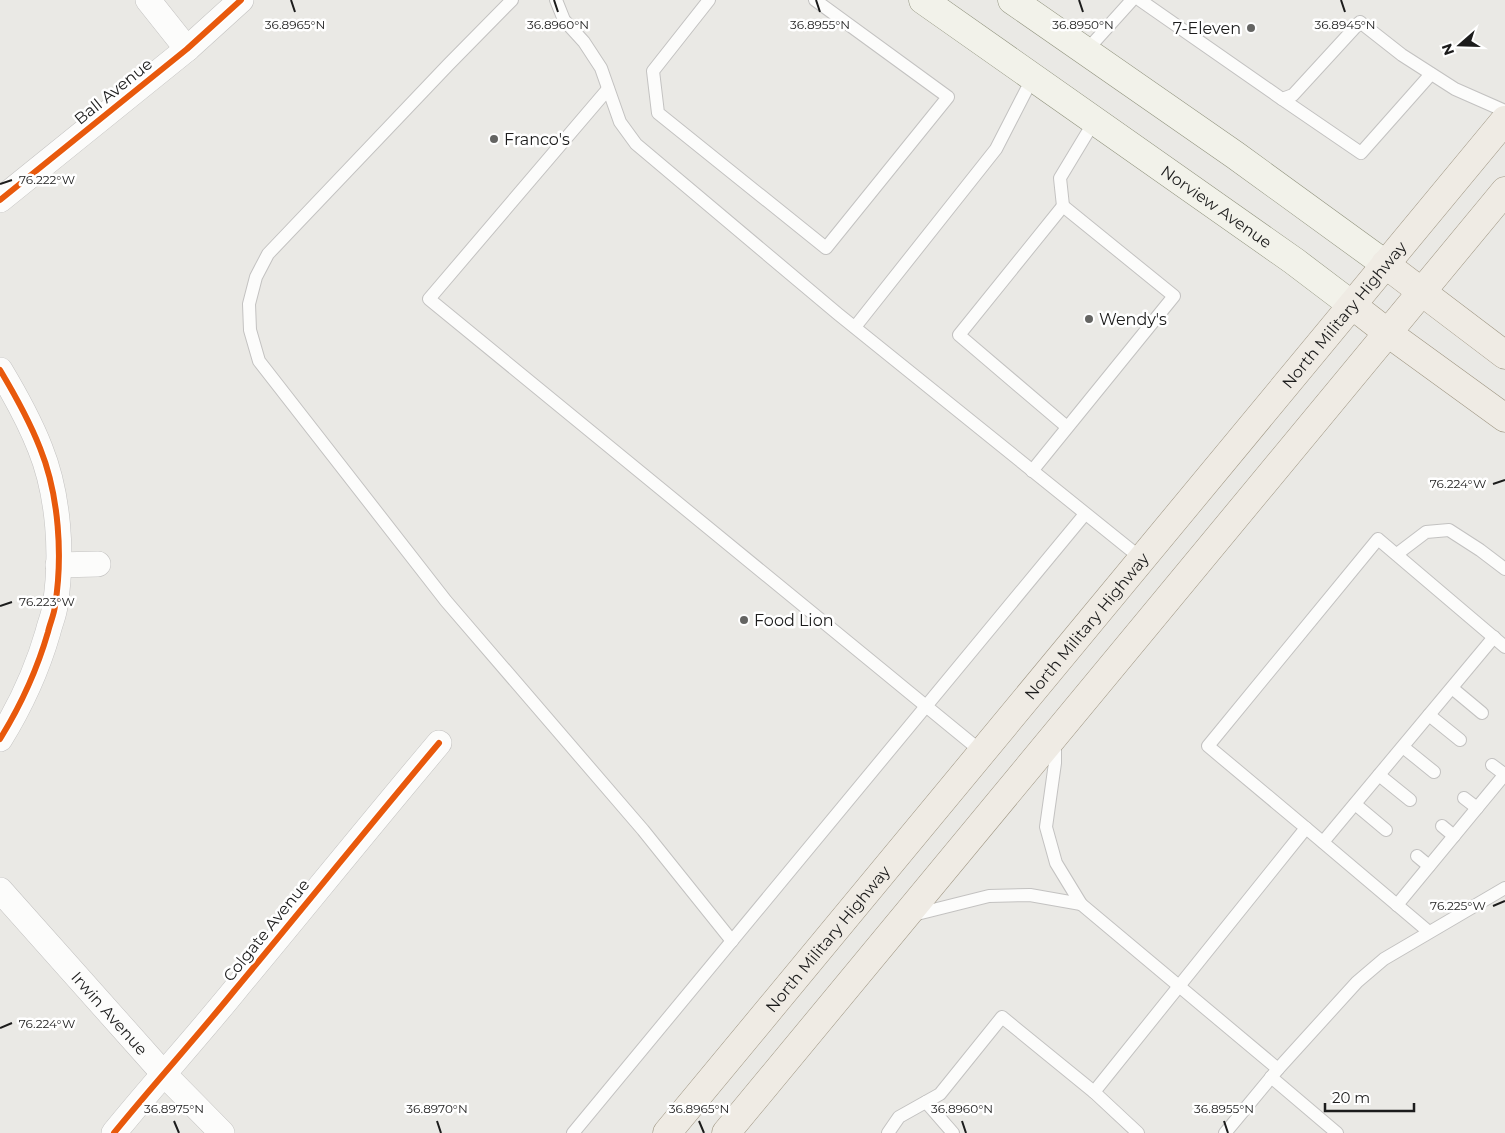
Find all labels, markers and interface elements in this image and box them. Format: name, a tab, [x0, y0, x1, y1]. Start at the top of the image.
text: 36.8965°N	[265, 17, 325, 32]
text: 36.8960°N	[527, 17, 589, 32]
text: 36.8955°N	[790, 17, 850, 32]
text: 36.8950°N	[1052, 17, 1114, 32]
text: 36.8945°N	[1314, 17, 1376, 32]
place label: 7-Eleven	[1173, 19, 1241, 38]
north arrow	[1435, 20, 1485, 70]
marker: 7-Eleven	[1245, 22, 1257, 34]
text: N	[1437, 41, 1458, 58]
street label: Ball Avenue	[71, 54, 156, 129]
place label: Franco's	[504, 130, 570, 149]
marker: Franco's	[488, 133, 500, 145]
street label: Norview Avenue	[1157, 162, 1275, 252]
text: 76.222°W	[19, 172, 75, 187]
street label: North Military Highway	[1278, 238, 1411, 392]
place label: Wendy's	[1099, 310, 1167, 329]
marker: Wendy's	[1083, 313, 1095, 325]
text: 76.224°W	[1430, 476, 1486, 491]
street label: North Military Highway	[1021, 549, 1153, 704]
text: 76.223°W	[19, 594, 75, 609]
place label: Food Lion	[754, 611, 834, 630]
marker: Food Lion	[738, 614, 750, 626]
street label: North Military Highway	[762, 862, 894, 1016]
street label: Colgate Avenue	[219, 875, 313, 985]
text: 76.225°W	[1430, 898, 1486, 913]
street label: Irwin Avenue	[67, 968, 152, 1059]
text: 76.224°W	[19, 1016, 75, 1031]
scale bar	[1325, 1080, 1414, 1112]
text: 20 m	[1332, 1088, 1370, 1107]
text: 36.8975°N	[144, 1101, 204, 1116]
text: 36.8970°N	[406, 1101, 468, 1116]
text: 36.8965°N	[669, 1101, 729, 1116]
text: 36.8960°N	[931, 1101, 993, 1116]
text: 36.8955°N	[1194, 1101, 1254, 1116]

